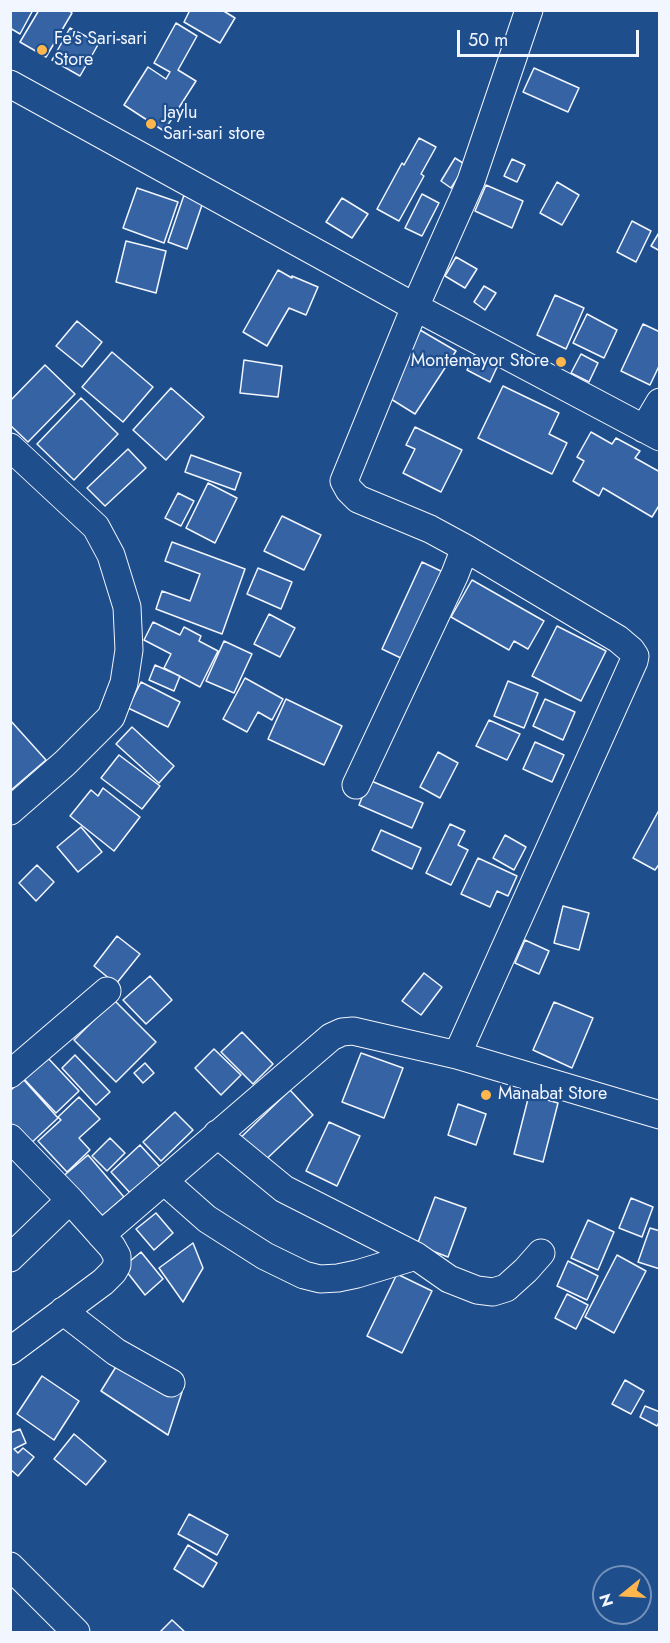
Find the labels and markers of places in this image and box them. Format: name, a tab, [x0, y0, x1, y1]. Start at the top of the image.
place label: Fe's Sari-sari Store	[54, 29, 147, 72]
marker: Fe's Sari-sari Store	[35, 43, 49, 57]
place label: Jaylu Sari-sari store	[163, 103, 265, 146]
marker: Jaylu Sari-sari store	[144, 117, 158, 131]
place label: Montemayor Store	[411, 351, 549, 373]
marker: Montemayor Store	[554, 355, 568, 369]
place label: Manabat Store	[498, 1084, 607, 1106]
marker: Manabat Store	[479, 1088, 493, 1102]

